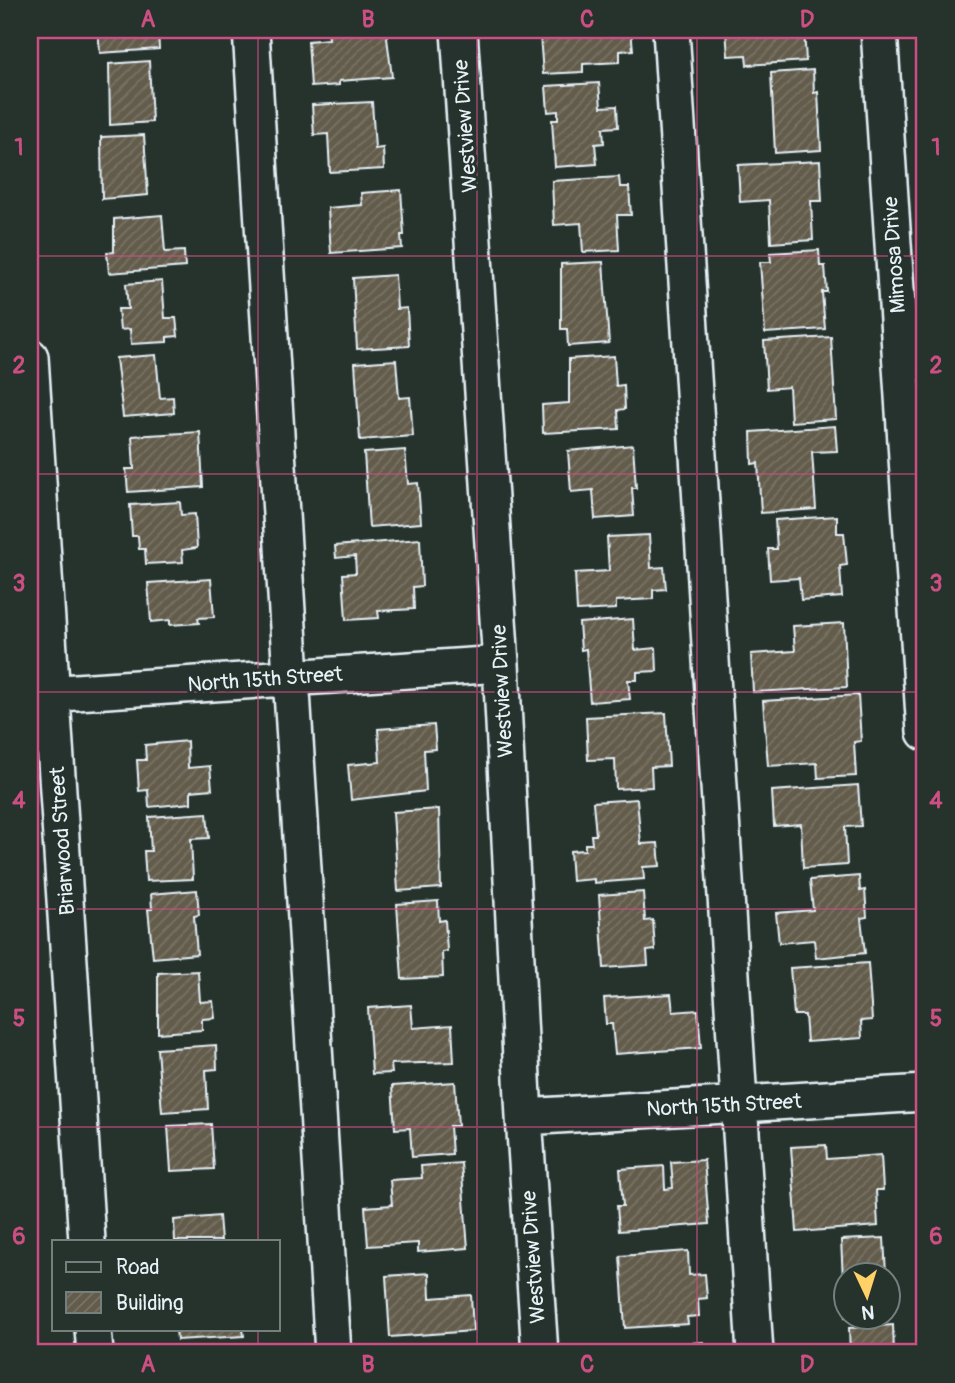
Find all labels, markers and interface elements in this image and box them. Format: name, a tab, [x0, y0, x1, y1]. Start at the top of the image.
text: A	[141, 5, 156, 34]
text: B	[361, 5, 375, 34]
text: C	[580, 5, 594, 34]
text: D	[800, 5, 814, 34]
street label: Westview Drive	[447, 58, 484, 193]
text: 1	[15, 133, 24, 162]
text: 1	[932, 133, 941, 162]
street label: Mimosa Drive	[877, 195, 912, 314]
text: 2	[13, 351, 26, 380]
text: 2	[930, 351, 943, 380]
text: 3	[13, 569, 25, 598]
text: 3	[930, 569, 942, 598]
street label: Westview Drive	[485, 623, 519, 758]
street label: North 15th Street	[187, 661, 344, 698]
street label: Briarwood Street	[44, 765, 81, 916]
text: 4	[12, 786, 26, 815]
text: 4	[929, 786, 943, 815]
text: 5	[13, 1004, 25, 1033]
text: 5	[930, 1004, 942, 1033]
street label: North 15th Street	[646, 1088, 803, 1123]
street label: Westview Drive	[515, 1189, 552, 1324]
text: 6	[12, 1222, 26, 1251]
text: 6	[929, 1222, 943, 1251]
legend	[52, 1240, 280, 1330]
text: Road	[116, 1254, 160, 1281]
north arrow	[832, 1260, 902, 1330]
text: Building	[116, 1290, 183, 1317]
text: N	[861, 1300, 875, 1324]
text: A	[141, 1350, 156, 1379]
text: B	[361, 1350, 375, 1379]
text: C	[580, 1350, 594, 1379]
text: D	[800, 1350, 814, 1379]

